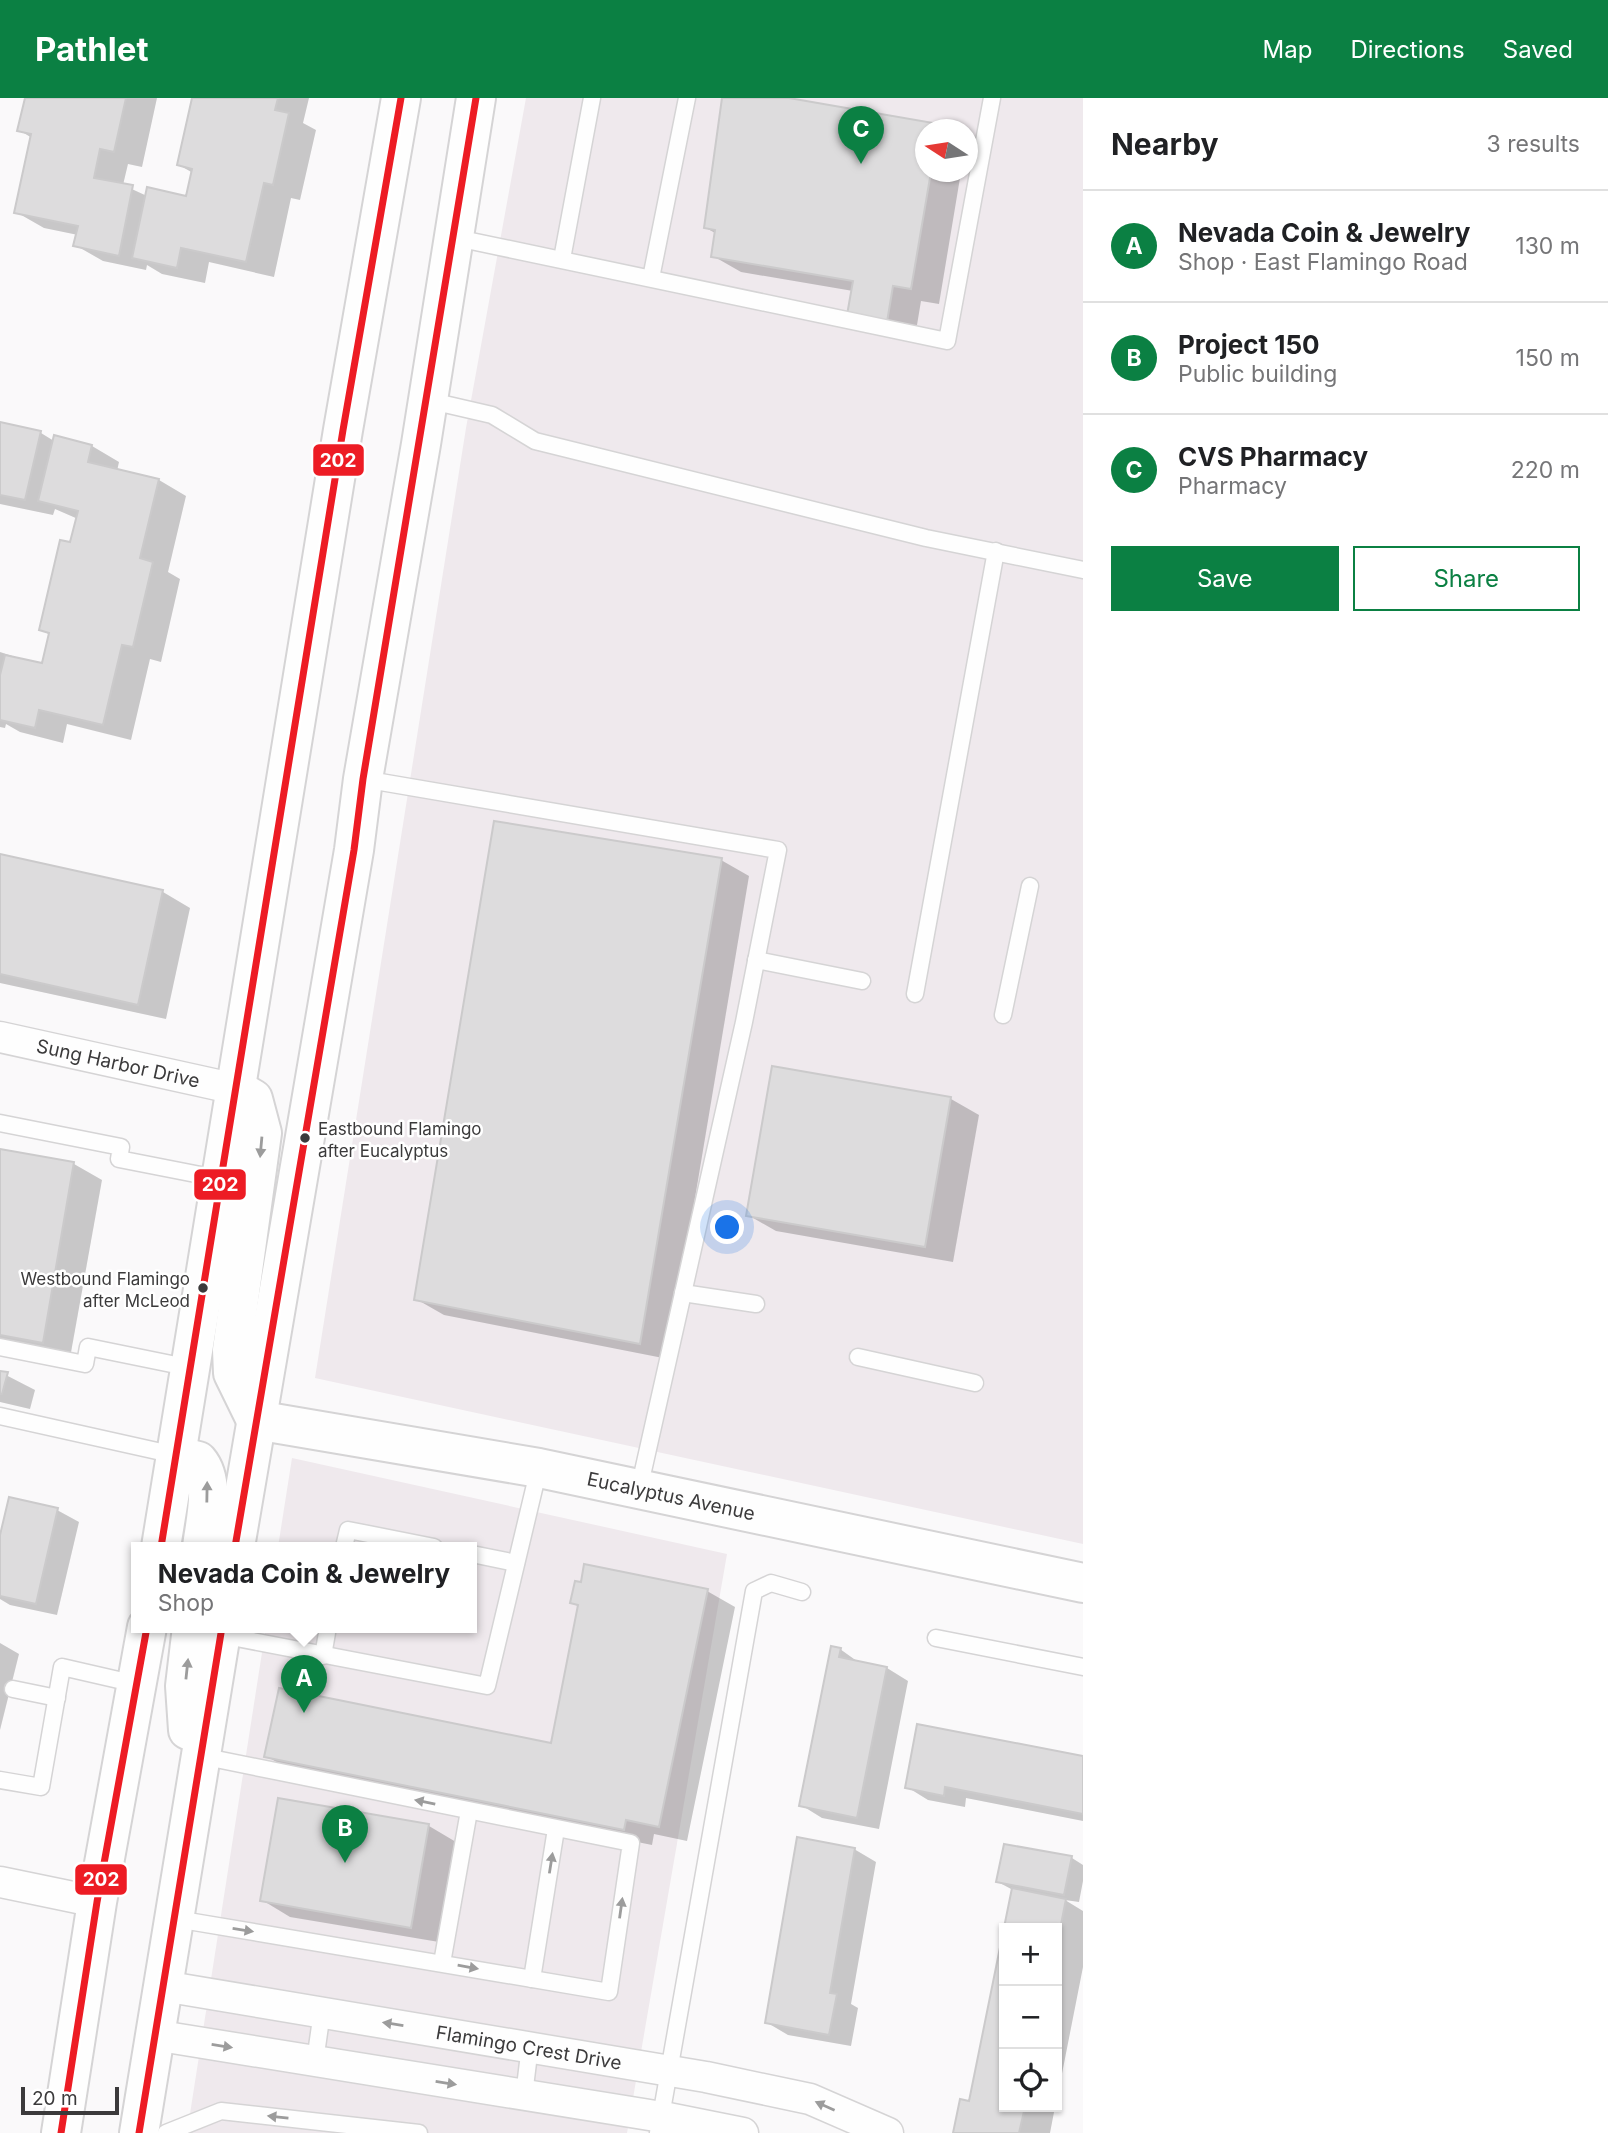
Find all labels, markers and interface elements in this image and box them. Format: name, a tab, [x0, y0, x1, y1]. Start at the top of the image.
text: Pathlet	[35, 29, 149, 69]
text: Map	[1263, 35, 1312, 64]
text: Directions	[1350, 35, 1465, 64]
text: Saved	[1503, 35, 1573, 64]
pin: C	[838, 106, 884, 164]
north arrow	[915, 119, 978, 182]
text: Nearby	[1111, 126, 1219, 162]
text: 3 results	[1487, 130, 1580, 158]
text: Nevada Coin & Jewelry	[1178, 217, 1470, 248]
text: A	[1125, 232, 1143, 260]
text: 130 m	[1515, 232, 1580, 260]
text: Shop · East Flamingo Road	[1178, 248, 1468, 276]
text: Project 150	[1178, 329, 1320, 360]
text: B	[1126, 344, 1142, 372]
text: 150 m	[1516, 344, 1580, 372]
text: Public building	[1178, 360, 1337, 388]
text: CVS Pharmacy	[1178, 441, 1368, 472]
line badge: 202	[312, 443, 365, 477]
text: 202	[320, 449, 356, 472]
text: C	[1125, 456, 1143, 484]
text: 220 m	[1511, 456, 1580, 484]
text: Pharmacy	[1178, 472, 1287, 500]
button: Save	[1111, 546, 1339, 611]
button: Share	[1353, 546, 1580, 611]
street label: Sung Harbor Drive	[34, 1034, 202, 1093]
place label: Eastbound Flamingo after Eucalyptus	[318, 1119, 482, 1161]
marker: Eastbound Flamingo after Eucalyptus	[298, 1131, 312, 1145]
one-way arrow	[255, 1136, 266, 1158]
line badge: 202	[193, 1168, 247, 1201]
text: 202	[202, 1173, 238, 1196]
your location	[710, 1210, 744, 1244]
place label: Westbound Flamingo after McLeod	[20, 1269, 190, 1311]
marker: Westbound Flamingo after McLeod	[196, 1281, 210, 1295]
street label: Eucalyptus Avenue	[585, 1467, 757, 1525]
one-way arrow	[201, 1481, 212, 1503]
popup	[131, 1542, 477, 1633]
text: Nevada Coin & Jewelry	[158, 1558, 450, 1589]
text: Shop	[158, 1589, 214, 1617]
pin: A	[281, 1655, 327, 1713]
one-way arrow	[182, 1658, 193, 1680]
one-way arrow	[414, 1796, 436, 1807]
pin: B	[322, 1805, 368, 1863]
one-way arrow	[546, 1852, 557, 1874]
line badge: 202	[74, 1863, 128, 1896]
text: 202	[83, 1868, 119, 1891]
one-way arrow	[616, 1897, 627, 1919]
map controls	[999, 1923, 1062, 2112]
button: +	[999, 1923, 1062, 1986]
one-way arrow	[232, 1925, 254, 1936]
one-way arrow	[457, 1962, 479, 1973]
button: −	[999, 1986, 1062, 2049]
one-way arrow	[382, 2018, 404, 2029]
street label: Flamingo Crest Drive	[434, 2021, 623, 2075]
one-way arrow	[211, 2041, 233, 2052]
button: locate	[999, 2049, 1062, 2112]
one-way arrow	[435, 2078, 457, 2089]
scale bar	[21, 2084, 119, 2116]
text: 20 m	[32, 2087, 78, 2110]
one-way arrow	[814, 2100, 835, 2111]
one-way arrow	[267, 2112, 289, 2123]

